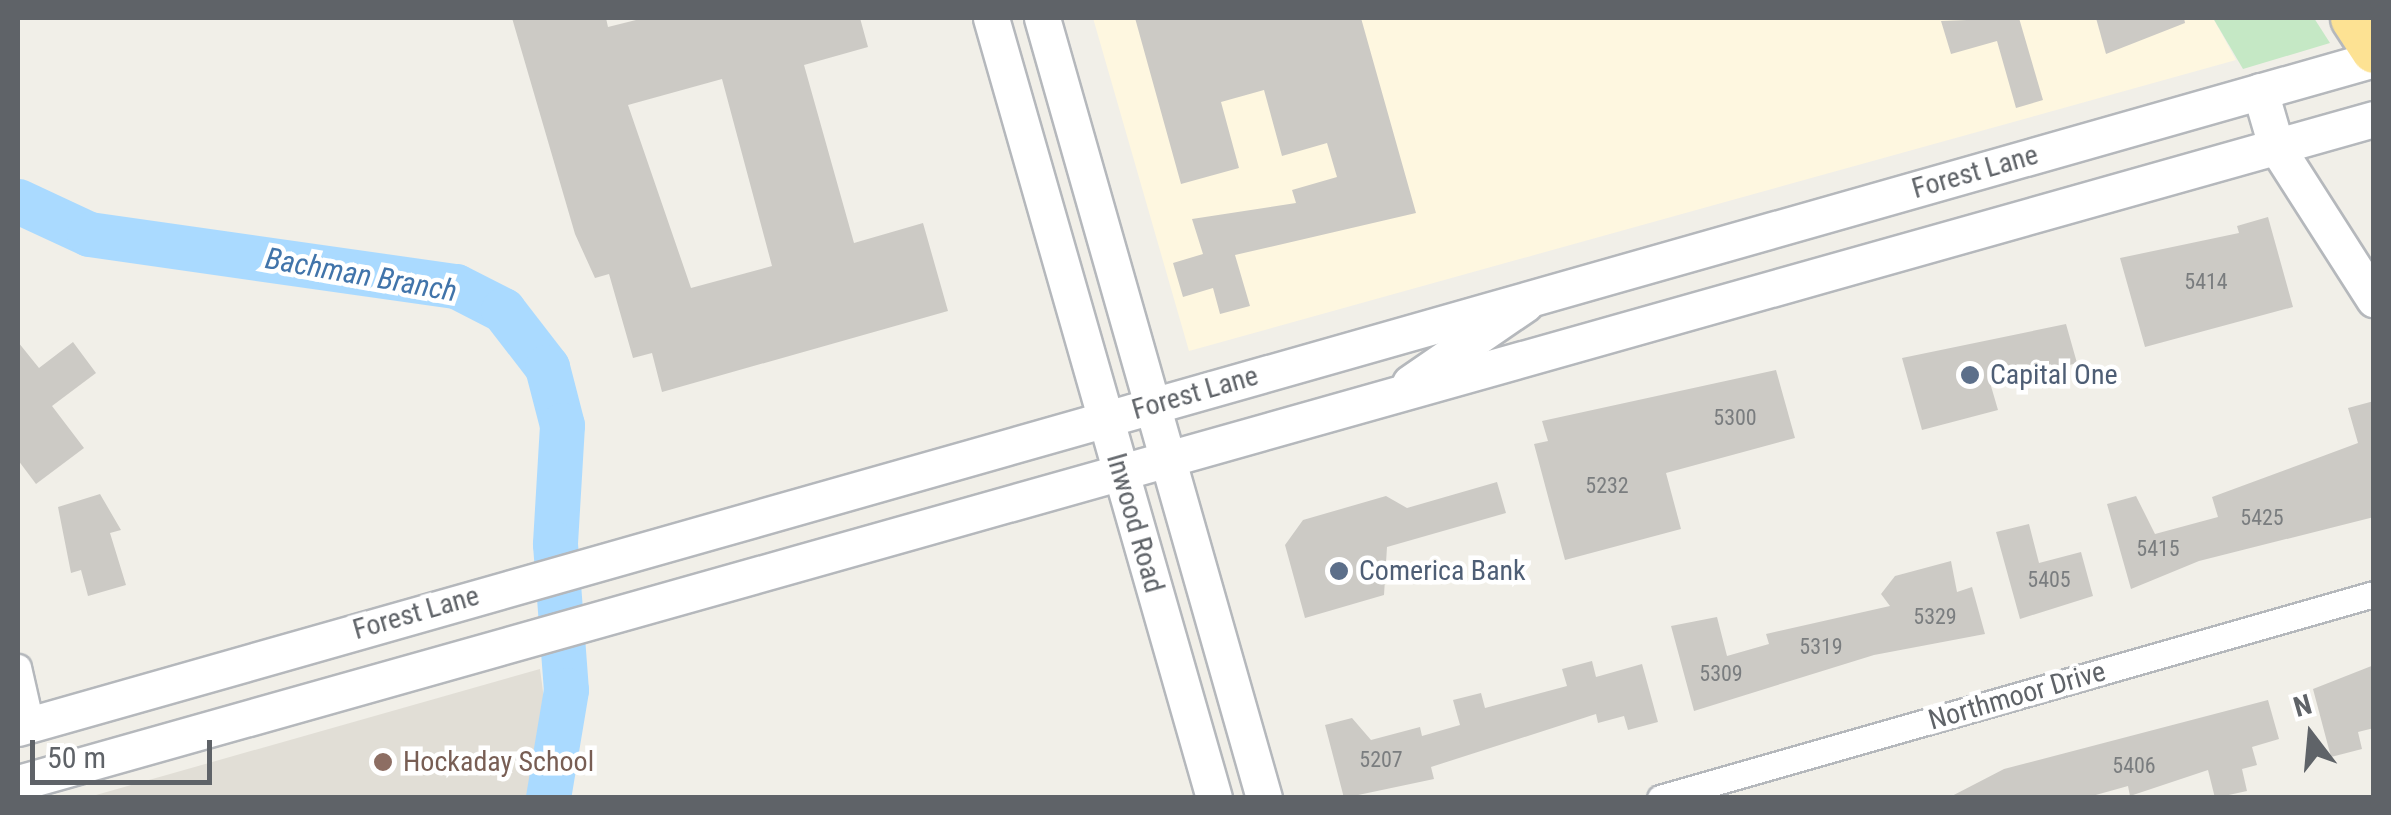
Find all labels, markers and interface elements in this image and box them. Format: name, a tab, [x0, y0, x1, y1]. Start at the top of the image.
street label: Forest Lane	[1908, 138, 2042, 206]
water label: Bachman Branch	[262, 240, 460, 310]
house number: 5414	[2184, 269, 2228, 295]
place label: Capital One	[1990, 358, 2118, 392]
street label: Forest Lane	[1128, 359, 1262, 427]
marker: Capital One	[1959, 364, 1981, 386]
house number: 5300	[1713, 405, 1757, 431]
street label: Inwood Road	[1099, 449, 1171, 597]
house number: 5232	[1585, 473, 1629, 499]
house number: 5425	[2240, 505, 2284, 531]
house number: 5415	[2136, 536, 2180, 562]
place label: Comerica Bank	[1359, 554, 1526, 588]
marker: Comerica Bank	[1328, 560, 1350, 582]
house number: 5405	[2027, 567, 2071, 593]
street label: Forest Lane	[349, 579, 483, 647]
house number: 5329	[1913, 604, 1957, 630]
house number: 5319	[1799, 634, 1843, 660]
street label: Northmoor Drive	[1925, 655, 2109, 737]
house number: 5309	[1699, 661, 1743, 687]
north arrow	[2261, 685, 2361, 785]
text: N	[2290, 687, 2315, 724]
scale bar	[35, 720, 218, 782]
text: 50 m	[47, 740, 106, 775]
place label: Hockaday School	[403, 745, 594, 779]
house number: 5207	[1359, 747, 1403, 773]
marker: Hockaday School	[372, 751, 394, 773]
house number: 5406	[2112, 753, 2156, 779]

